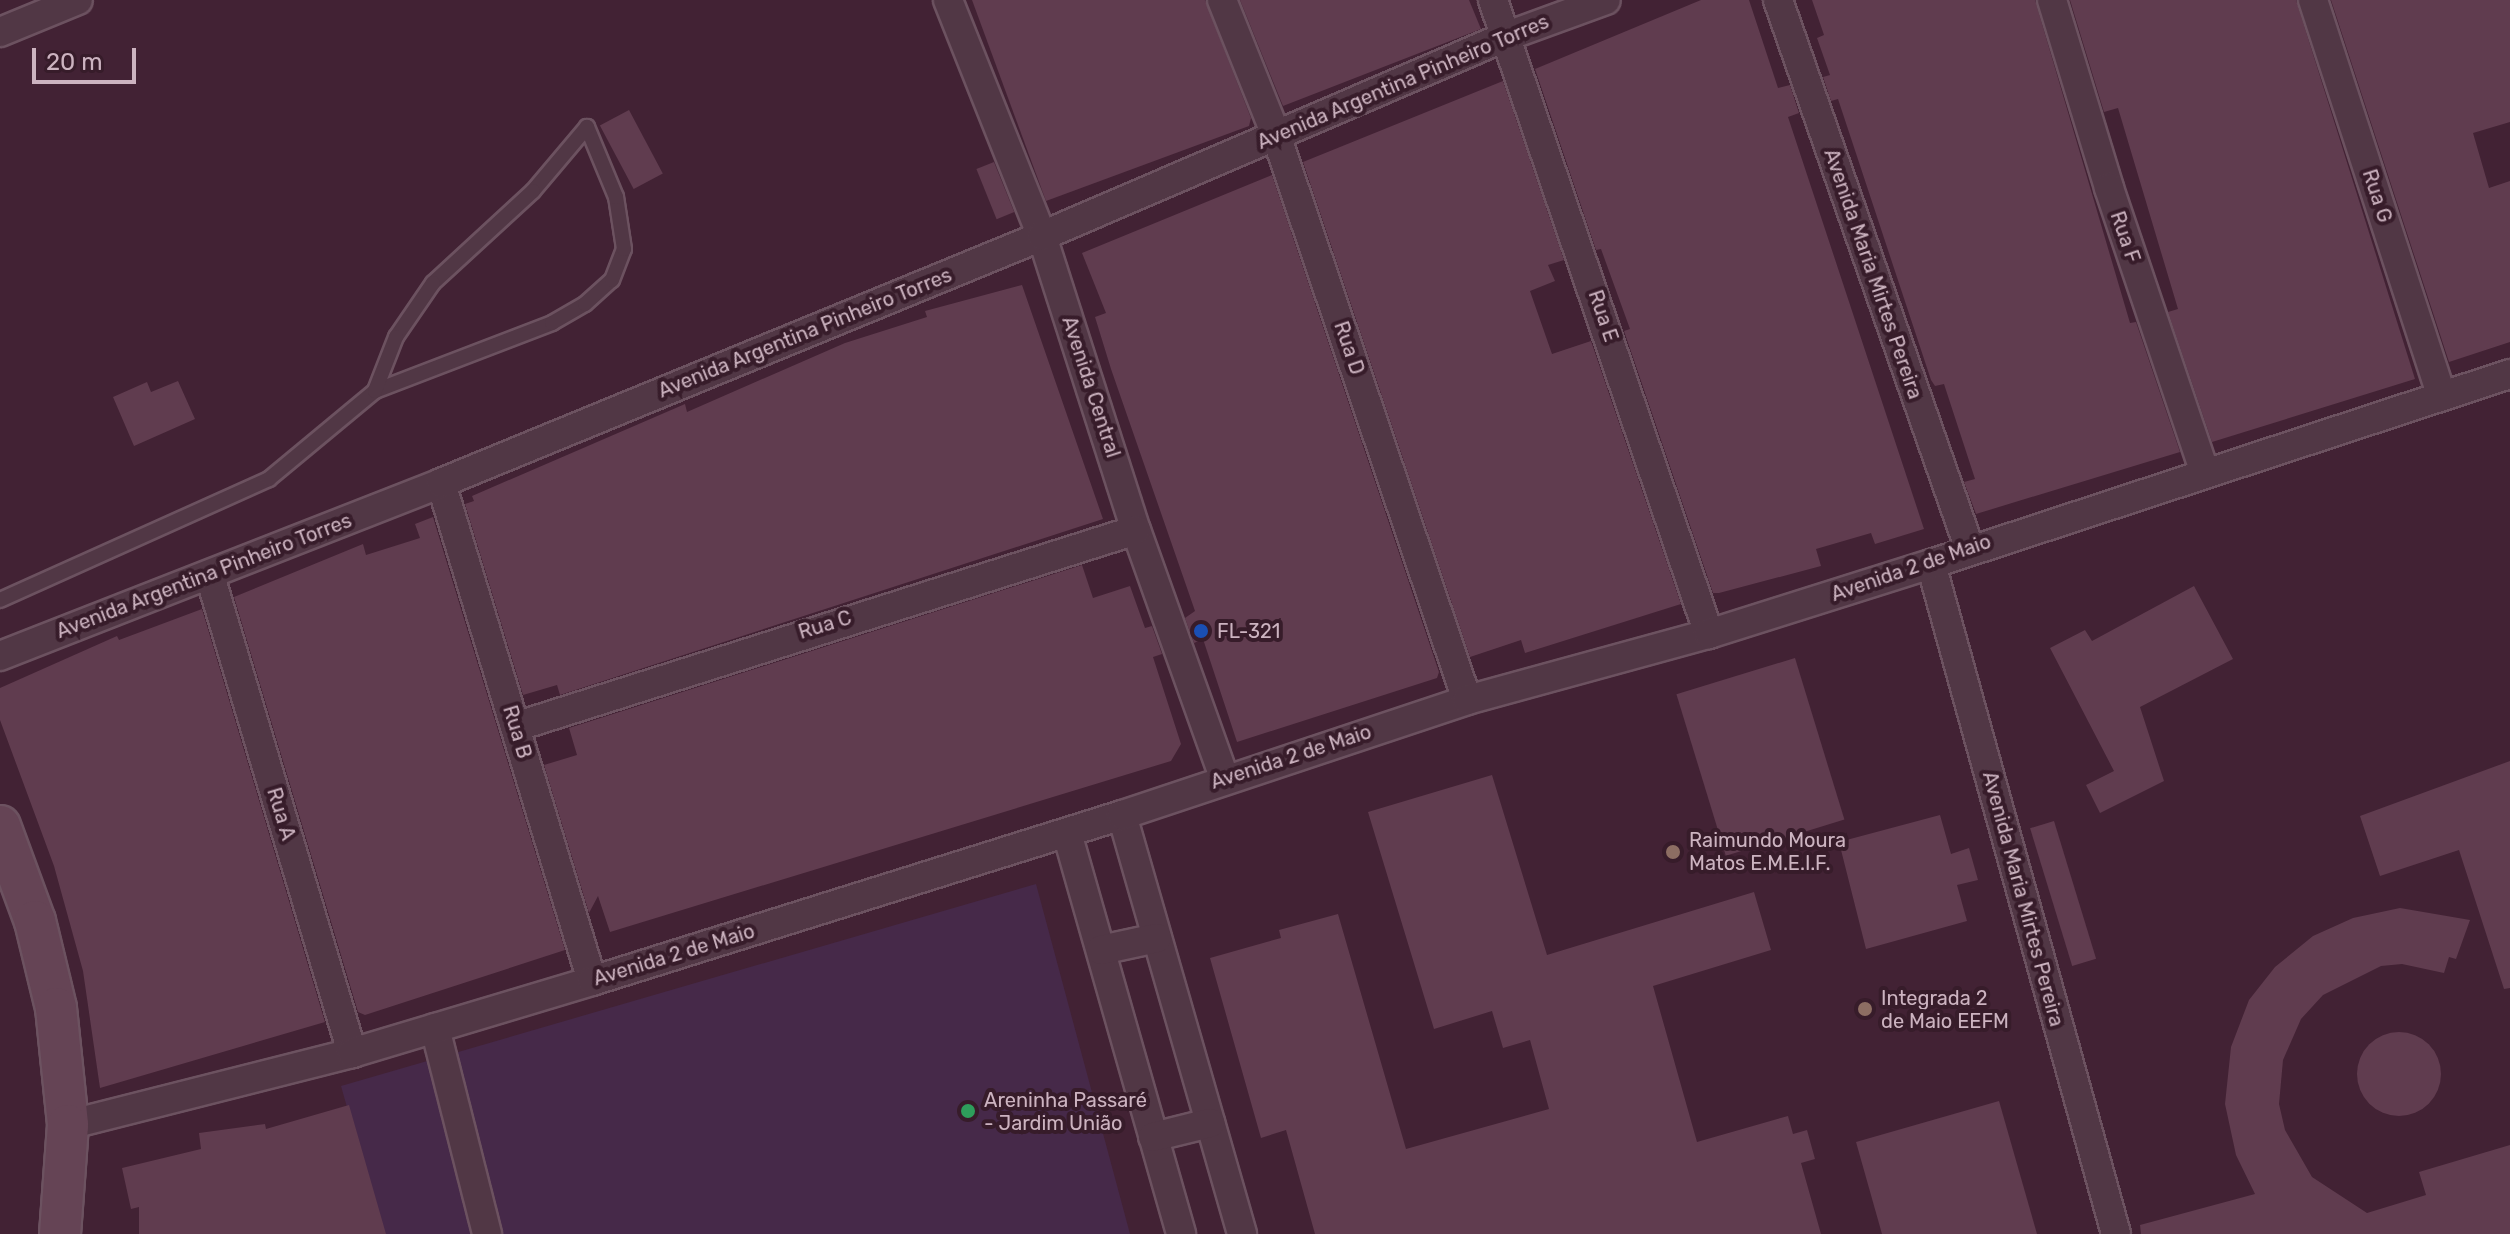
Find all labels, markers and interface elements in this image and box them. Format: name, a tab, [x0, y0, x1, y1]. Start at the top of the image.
street label: Avenida Argentina Pinheiro Torres	[1253, 9, 1553, 155]
scale bar	[36, 32, 140, 82]
text: 20 m	[46, 48, 103, 76]
street label: Avenida Maria Mirtes Pereira	[1819, 146, 1927, 402]
street label: Rua G	[2357, 166, 2397, 226]
street label: Rua F	[2105, 208, 2145, 266]
street label: Avenida Argentina Pinheiro Torres	[654, 263, 956, 403]
street label: Rua E	[1583, 287, 1623, 345]
street label: Avenida Central	[1057, 313, 1125, 461]
street label: Rua D	[1329, 318, 1369, 378]
street label: Avenida Argentina Pinheiro Torres	[52, 508, 356, 644]
street label: Avenida 2 de Maio	[1828, 529, 1994, 607]
street label: Rua C	[795, 606, 855, 644]
place label: FL-321	[1217, 619, 1280, 643]
marker: FL-321	[1192, 622, 1210, 640]
street label: Rua B	[498, 702, 536, 762]
street label: Avenida 2 de Maio	[1208, 720, 1374, 794]
street label: Avenida Maria Mirtes Pereira	[1977, 769, 2069, 1029]
street label: Rua A	[262, 784, 300, 844]
place label: Raimundo Moura Matos E.M.E.I.F.	[1689, 828, 1846, 875]
marker: Raimundo Moura Matos E.M.E.I.F.	[1664, 843, 1682, 861]
street label: Avenida 2 de Maio	[590, 919, 758, 991]
place label: Integrada 2 de Maio EEFM	[1881, 986, 2009, 1033]
marker: Integrada 2 de Maio EEFM	[1856, 1000, 1874, 1018]
place label: Areninha Passaré - Jardim União	[984, 1088, 1147, 1135]
marker: Areninha Passaré - Jardim União	[959, 1102, 977, 1120]

